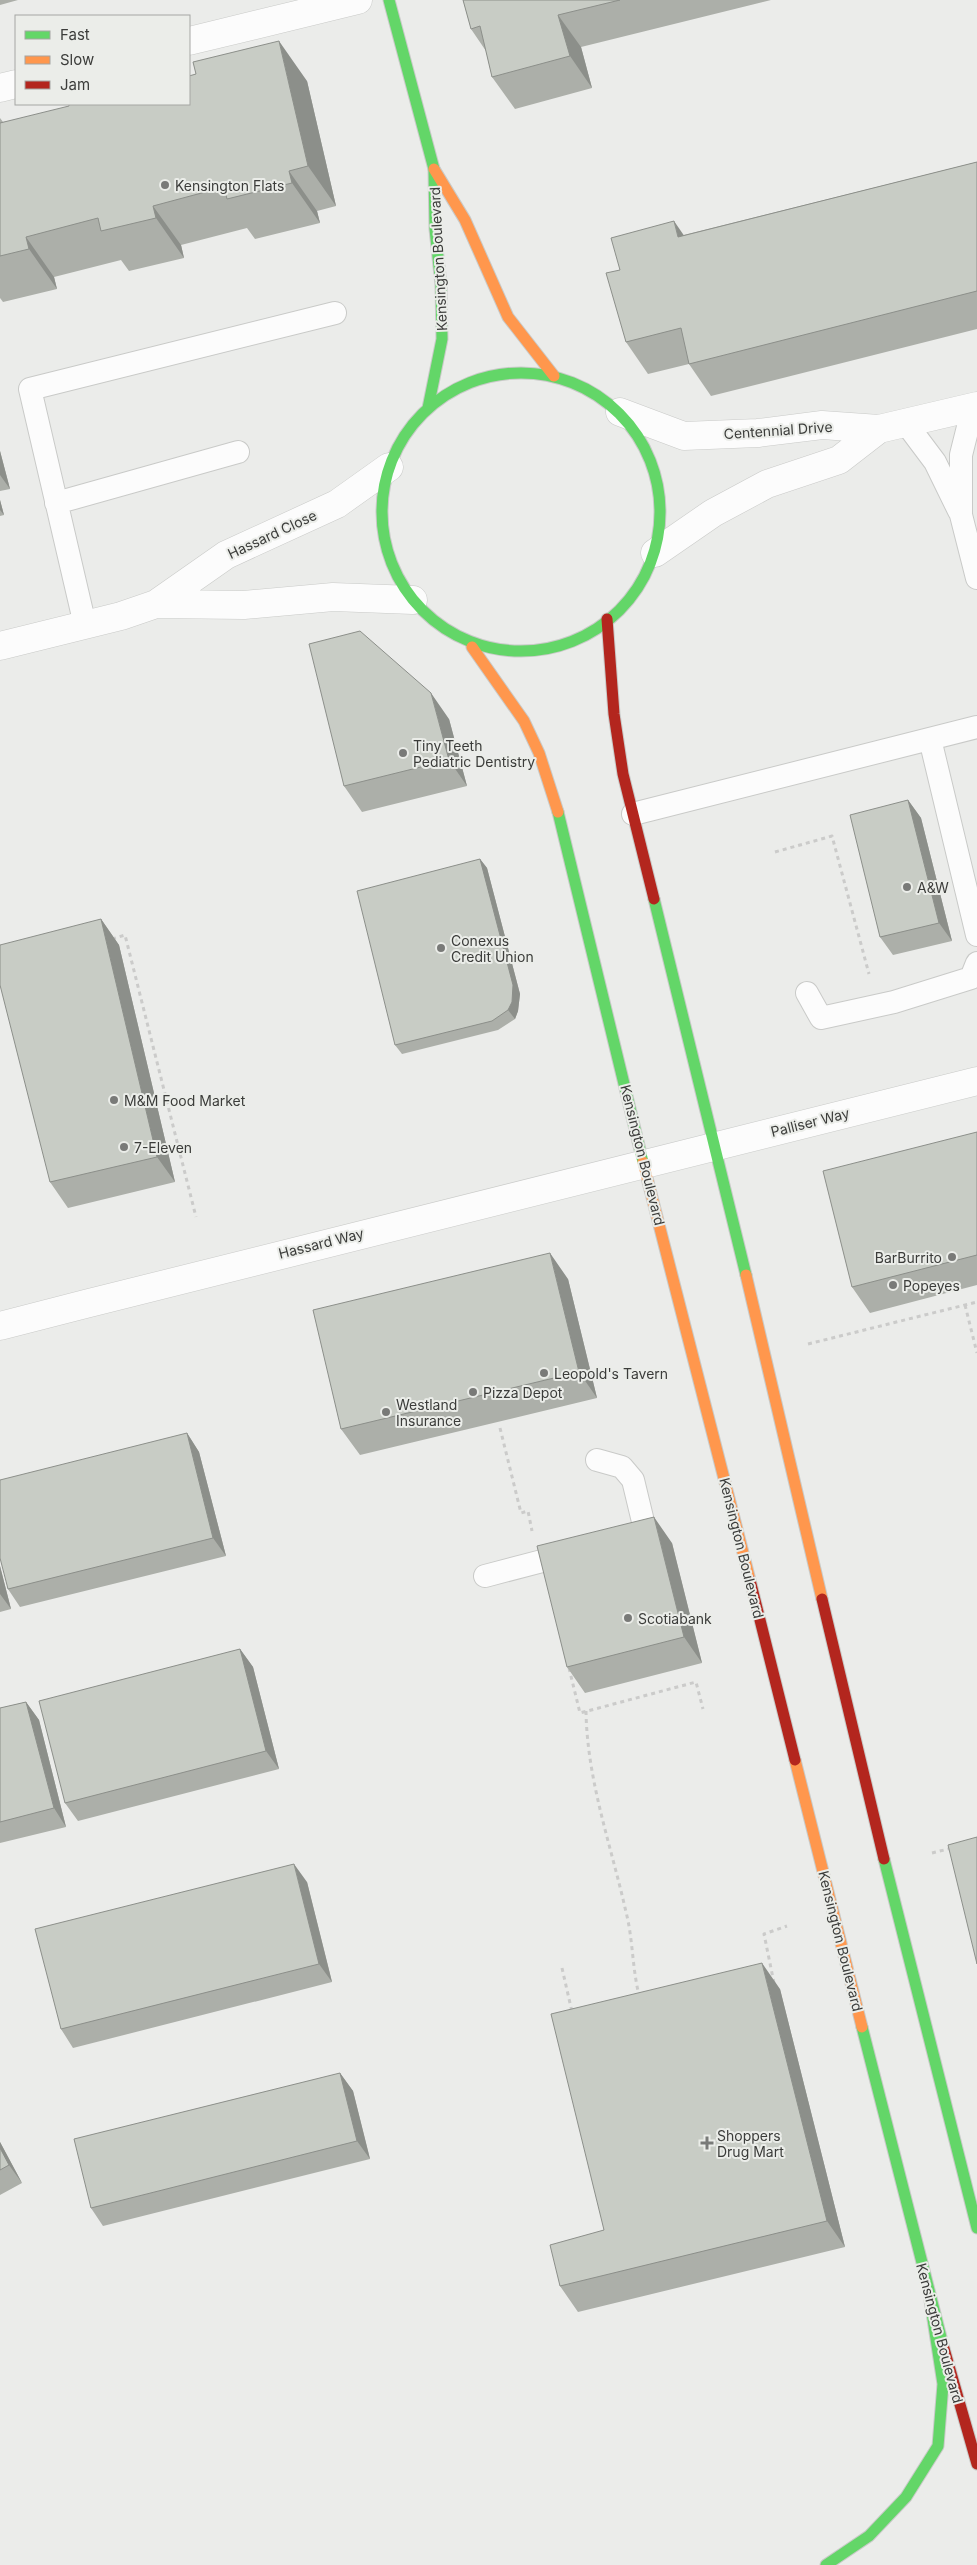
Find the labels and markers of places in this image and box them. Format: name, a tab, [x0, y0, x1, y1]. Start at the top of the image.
place label: Kensington Flats	[175, 177, 284, 194]
marker: Kensington Flats	[159, 179, 171, 191]
place label: Tiny Teeth Pediatric Dentistry	[413, 737, 535, 770]
marker: Tiny Teeth Pediatric Dentistry	[397, 747, 409, 759]
place label: A&W	[917, 879, 949, 896]
marker: A&W	[901, 881, 913, 893]
place label: Conexus Credit Union	[451, 932, 534, 965]
marker: Conexus Credit Union	[435, 942, 447, 954]
place label: M&M Food Market	[124, 1092, 246, 1109]
marker: M&M Food Market	[108, 1094, 120, 1106]
place label: 7-Eleven	[134, 1139, 192, 1156]
marker: 7-Eleven	[118, 1141, 130, 1153]
place label: BarBurrito	[875, 1249, 942, 1266]
marker: BarBurrito	[946, 1251, 958, 1263]
place label: Popeyes	[903, 1277, 960, 1294]
marker: Popeyes	[887, 1279, 899, 1291]
place label: Leopold's Tavern	[554, 1365, 668, 1382]
marker: Leopold's Tavern	[538, 1367, 550, 1379]
place label: Pizza Depot	[483, 1384, 563, 1401]
marker: Pizza Depot	[467, 1386, 479, 1398]
place label: Westland Insurance	[396, 1396, 461, 1429]
marker: Westland Insurance	[380, 1406, 392, 1418]
place label: Scotiabank	[638, 1610, 712, 1627]
marker: Scotiabank	[622, 1612, 634, 1624]
place label: Shoppers Drug Mart	[717, 2127, 784, 2160]
marker: Shoppers Drug Mart	[701, 2137, 713, 2149]

